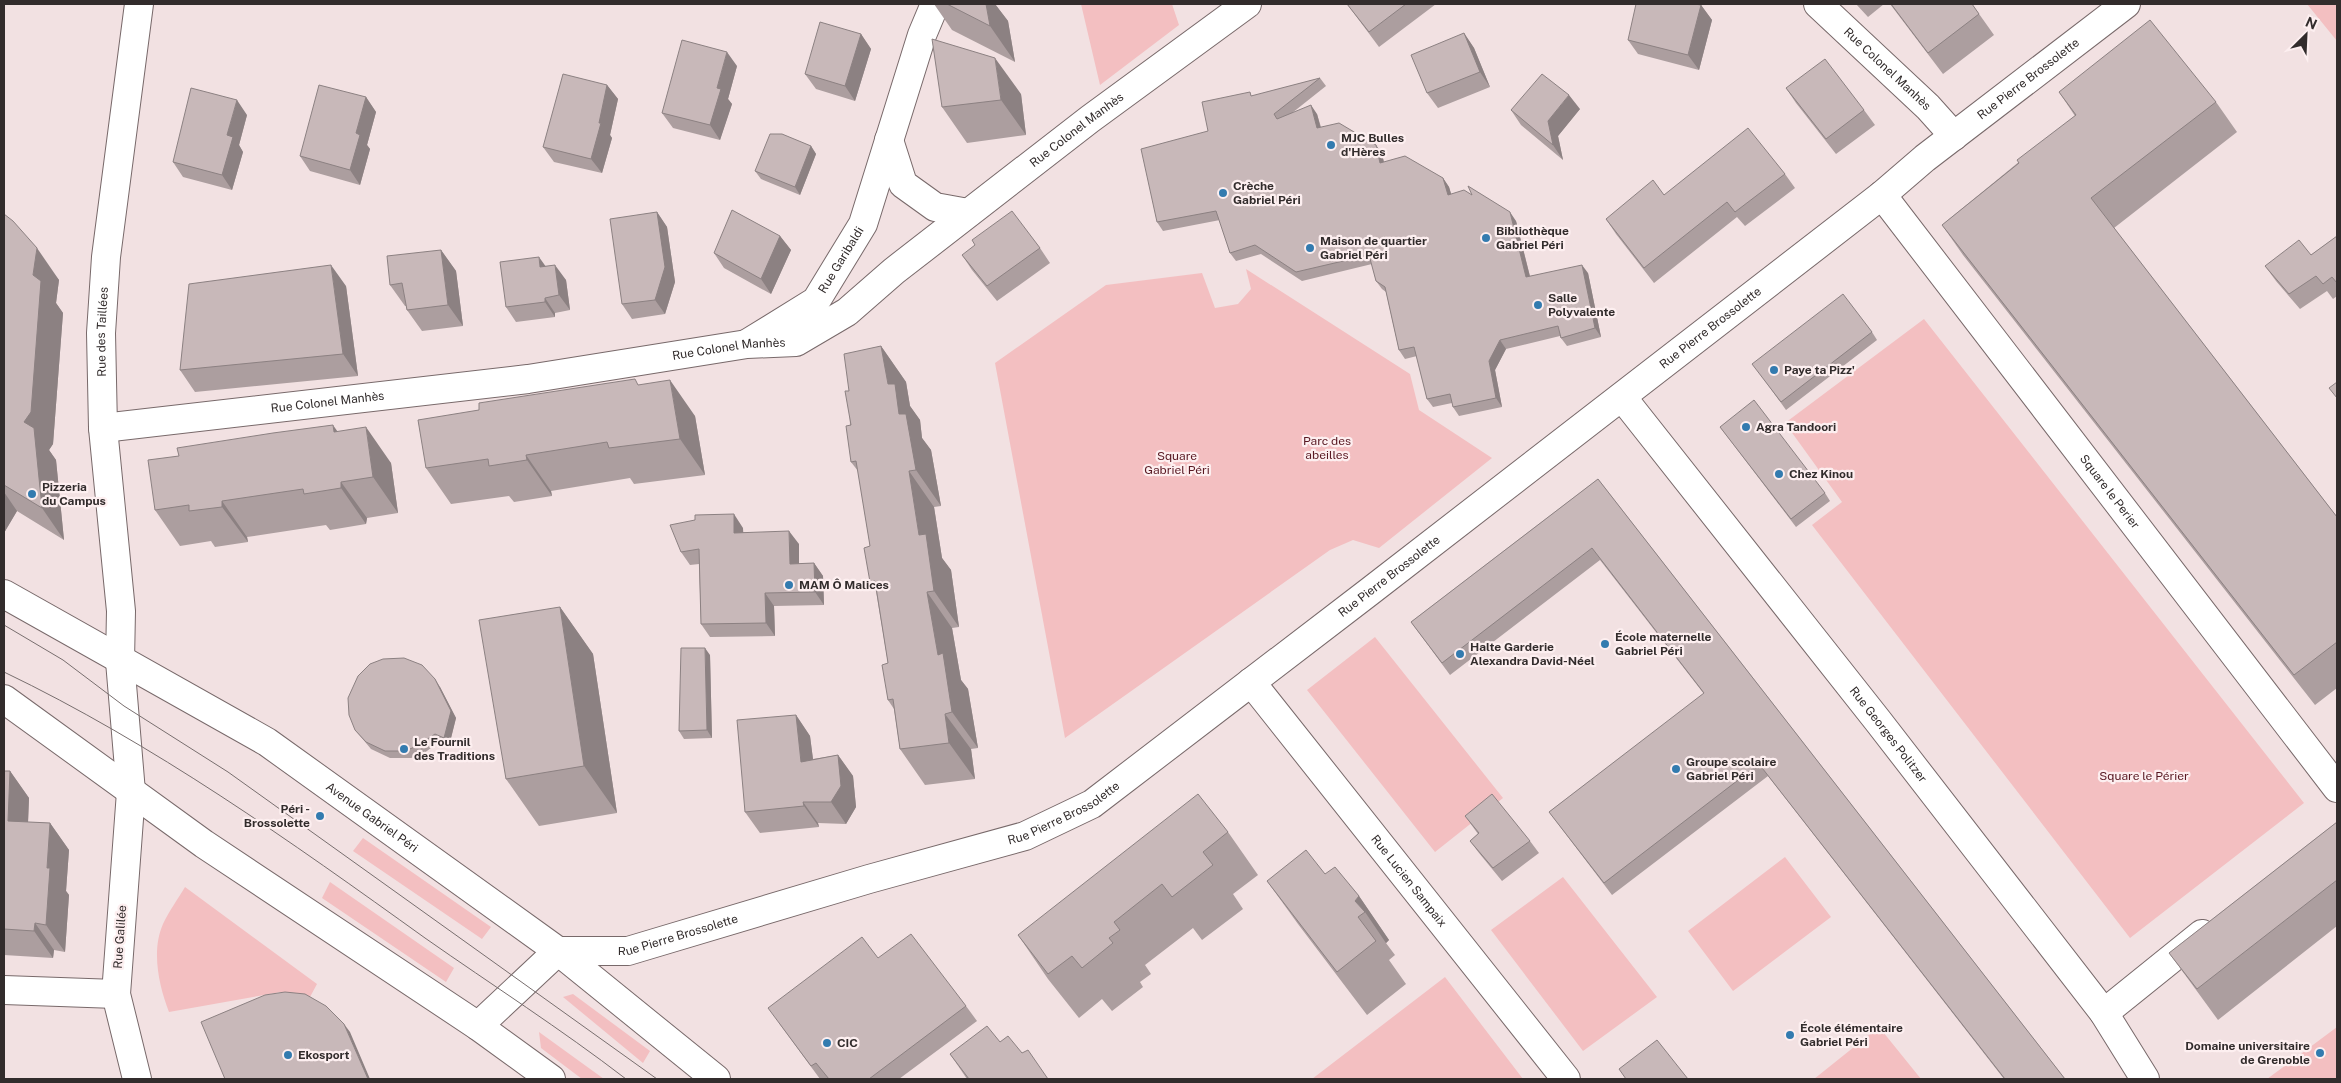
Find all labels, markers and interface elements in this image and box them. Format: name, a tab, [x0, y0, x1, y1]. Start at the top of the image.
north arrow	[2281, 10, 2331, 60]
text: N	[2303, 14, 2320, 33]
street label: Rue Colonel Manhès	[1841, 25, 1934, 113]
street label: Rue Pierre Brossolette	[1975, 35, 2082, 122]
street label: Rue Colonel Manhès	[1027, 90, 1126, 170]
place label: MJC Bulles d'Hères	[1341, 131, 1404, 159]
marker: MJC Bulles d'Hères	[1325, 139, 1337, 151]
place label: Crèche Gabriel Péri	[1233, 179, 1301, 207]
marker: Crèche Gabriel Péri	[1217, 187, 1229, 199]
street label: Rue Garibaldi	[815, 224, 867, 296]
place label: Bibliothèque Gabriel Péri	[1496, 224, 1569, 252]
marker: Bibliothèque Gabriel Péri	[1480, 232, 1492, 244]
place label: Maison de quartier Gabriel Péri	[1320, 234, 1427, 262]
marker: Maison de quartier Gabriel Péri	[1304, 242, 1316, 254]
street label: Rue Pierre Brossolette	[1657, 284, 1764, 372]
street label: Rue des Taillées	[94, 287, 111, 377]
place label: Salle Polyvalente	[1548, 291, 1615, 319]
marker: Salle Polyvalente	[1532, 299, 1544, 311]
street label: Rue Colonel Manhès	[671, 335, 786, 363]
place label: Paye ta Pizz'	[1784, 363, 1855, 377]
marker: Paye ta Pizz'	[1768, 364, 1780, 376]
street label: Rue Colonel Manhès	[270, 389, 385, 416]
place label: Agra Tandoori	[1756, 420, 1836, 434]
marker: Agra Tandoori	[1740, 421, 1752, 433]
park label: Parc des abeilles	[1303, 434, 1351, 462]
park label: Square Gabriel Péri	[1144, 449, 1210, 477]
street label: Square le Perier	[2077, 452, 2143, 532]
place label: Chez Kinou	[1789, 467, 1853, 481]
marker: Chez Kinou	[1773, 468, 1785, 480]
place label: Pizzeria du Campus	[42, 480, 106, 508]
marker: Pizzeria du Campus	[26, 488, 38, 500]
street label: Rue Pierre Brossolette	[1336, 533, 1443, 620]
place label: MAM Ô Malices	[799, 578, 889, 592]
marker: MAM Ô Malices	[783, 579, 795, 591]
place label: École maternelle Gabriel Péri	[1615, 630, 1712, 658]
marker: École maternelle Gabriel Péri	[1599, 638, 1611, 650]
place label: Halte Garderie Alexandra David-Néel	[1470, 640, 1595, 668]
marker: Halte Garderie Alexandra David-Néel	[1454, 648, 1466, 660]
street label: Rue Georges Politzer	[1847, 684, 1930, 785]
place label: Le Fournil des Traditions	[414, 735, 495, 763]
marker: Le Fournil des Traditions	[398, 743, 410, 755]
place label: Groupe scolaire Gabriel Péri	[1686, 755, 1777, 783]
marker: Groupe scolaire Gabriel Péri	[1670, 763, 1682, 775]
park label: Square le Périer	[2099, 769, 2189, 783]
street label: Rue Pierre Brossolette	[1006, 778, 1122, 847]
street label: Avenue Gabriel Péri	[323, 780, 421, 855]
place label: Péri - Brossolette	[244, 802, 310, 830]
marker: Péri - Brossolette	[314, 810, 326, 822]
street label: Rue Lucien Sampaix	[1368, 832, 1450, 930]
street label: Rue Galilée	[111, 905, 129, 969]
street label: Rue Pierre Brossolette	[618, 912, 740, 958]
place label: École élémentaire Gabriel Péri	[1800, 1021, 1903, 1049]
marker: École élémentaire Gabriel Péri	[1784, 1029, 1796, 1041]
place label: CIC	[837, 1036, 858, 1050]
marker: CIC	[821, 1037, 833, 1049]
place label: Domaine universitaire de Grenoble	[2185, 1039, 2310, 1067]
marker: Domaine universitaire de Grenoble	[2314, 1047, 2326, 1059]
place label: Ekosport	[298, 1048, 349, 1062]
marker: Ekosport	[282, 1049, 294, 1061]

